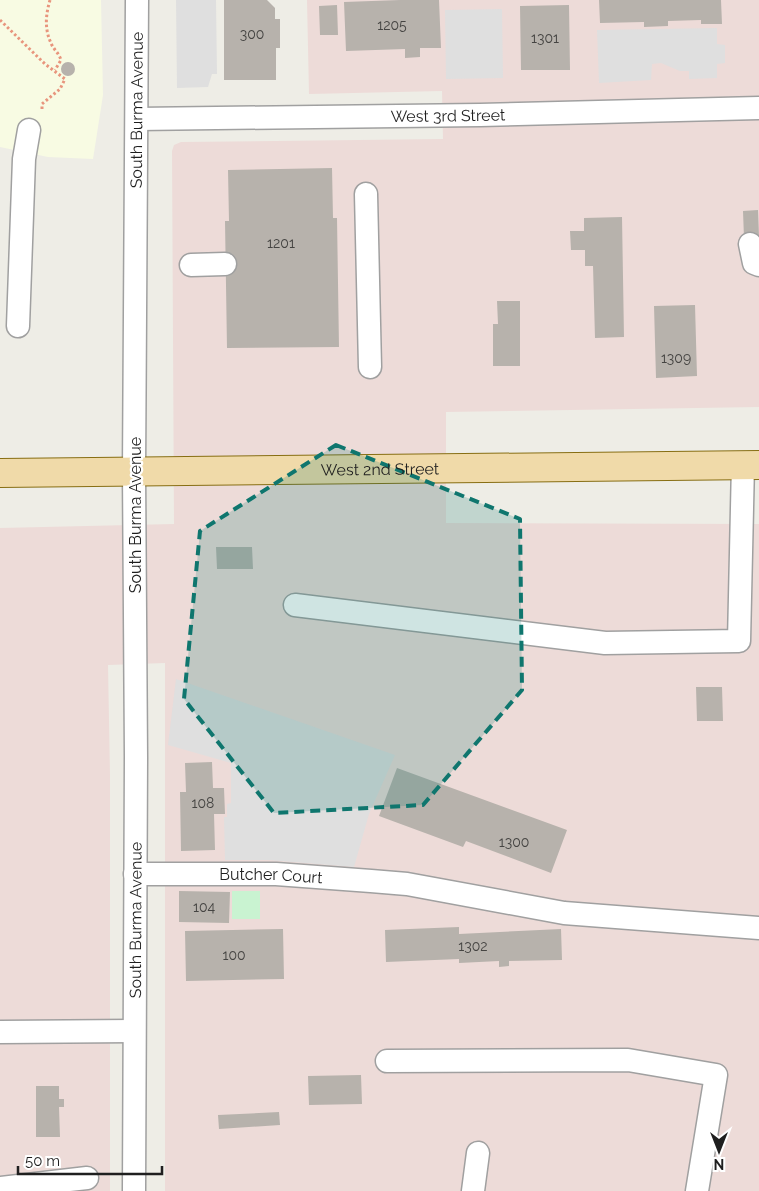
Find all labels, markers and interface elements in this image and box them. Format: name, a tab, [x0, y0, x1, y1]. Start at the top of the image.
house number: 1205	[377, 17, 407, 33]
house number: 300	[240, 26, 264, 42]
house number: 1301	[531, 30, 559, 46]
street label: South Burma Avenue	[126, 32, 146, 188]
street label: West 3rd Street	[391, 105, 506, 126]
house number: 1201	[267, 235, 295, 251]
house number: 1309	[661, 350, 691, 366]
street label: South Burma Avenue	[126, 437, 145, 593]
street label: West 2nd Street	[321, 459, 440, 479]
house number: 108	[192, 795, 214, 811]
house number: 1300	[499, 834, 529, 850]
street label: South Burma Avenue	[125, 842, 145, 998]
street label: Butcher Court	[219, 865, 324, 887]
house number: 104	[193, 899, 215, 915]
house number: 1302	[458, 938, 488, 954]
house number: 100	[222, 947, 246, 963]
north arrow	[694, 1126, 744, 1176]
scale bar	[18, 1144, 161, 1176]
text: 50 m	[25, 1152, 60, 1170]
text: N	[714, 1156, 724, 1172]

